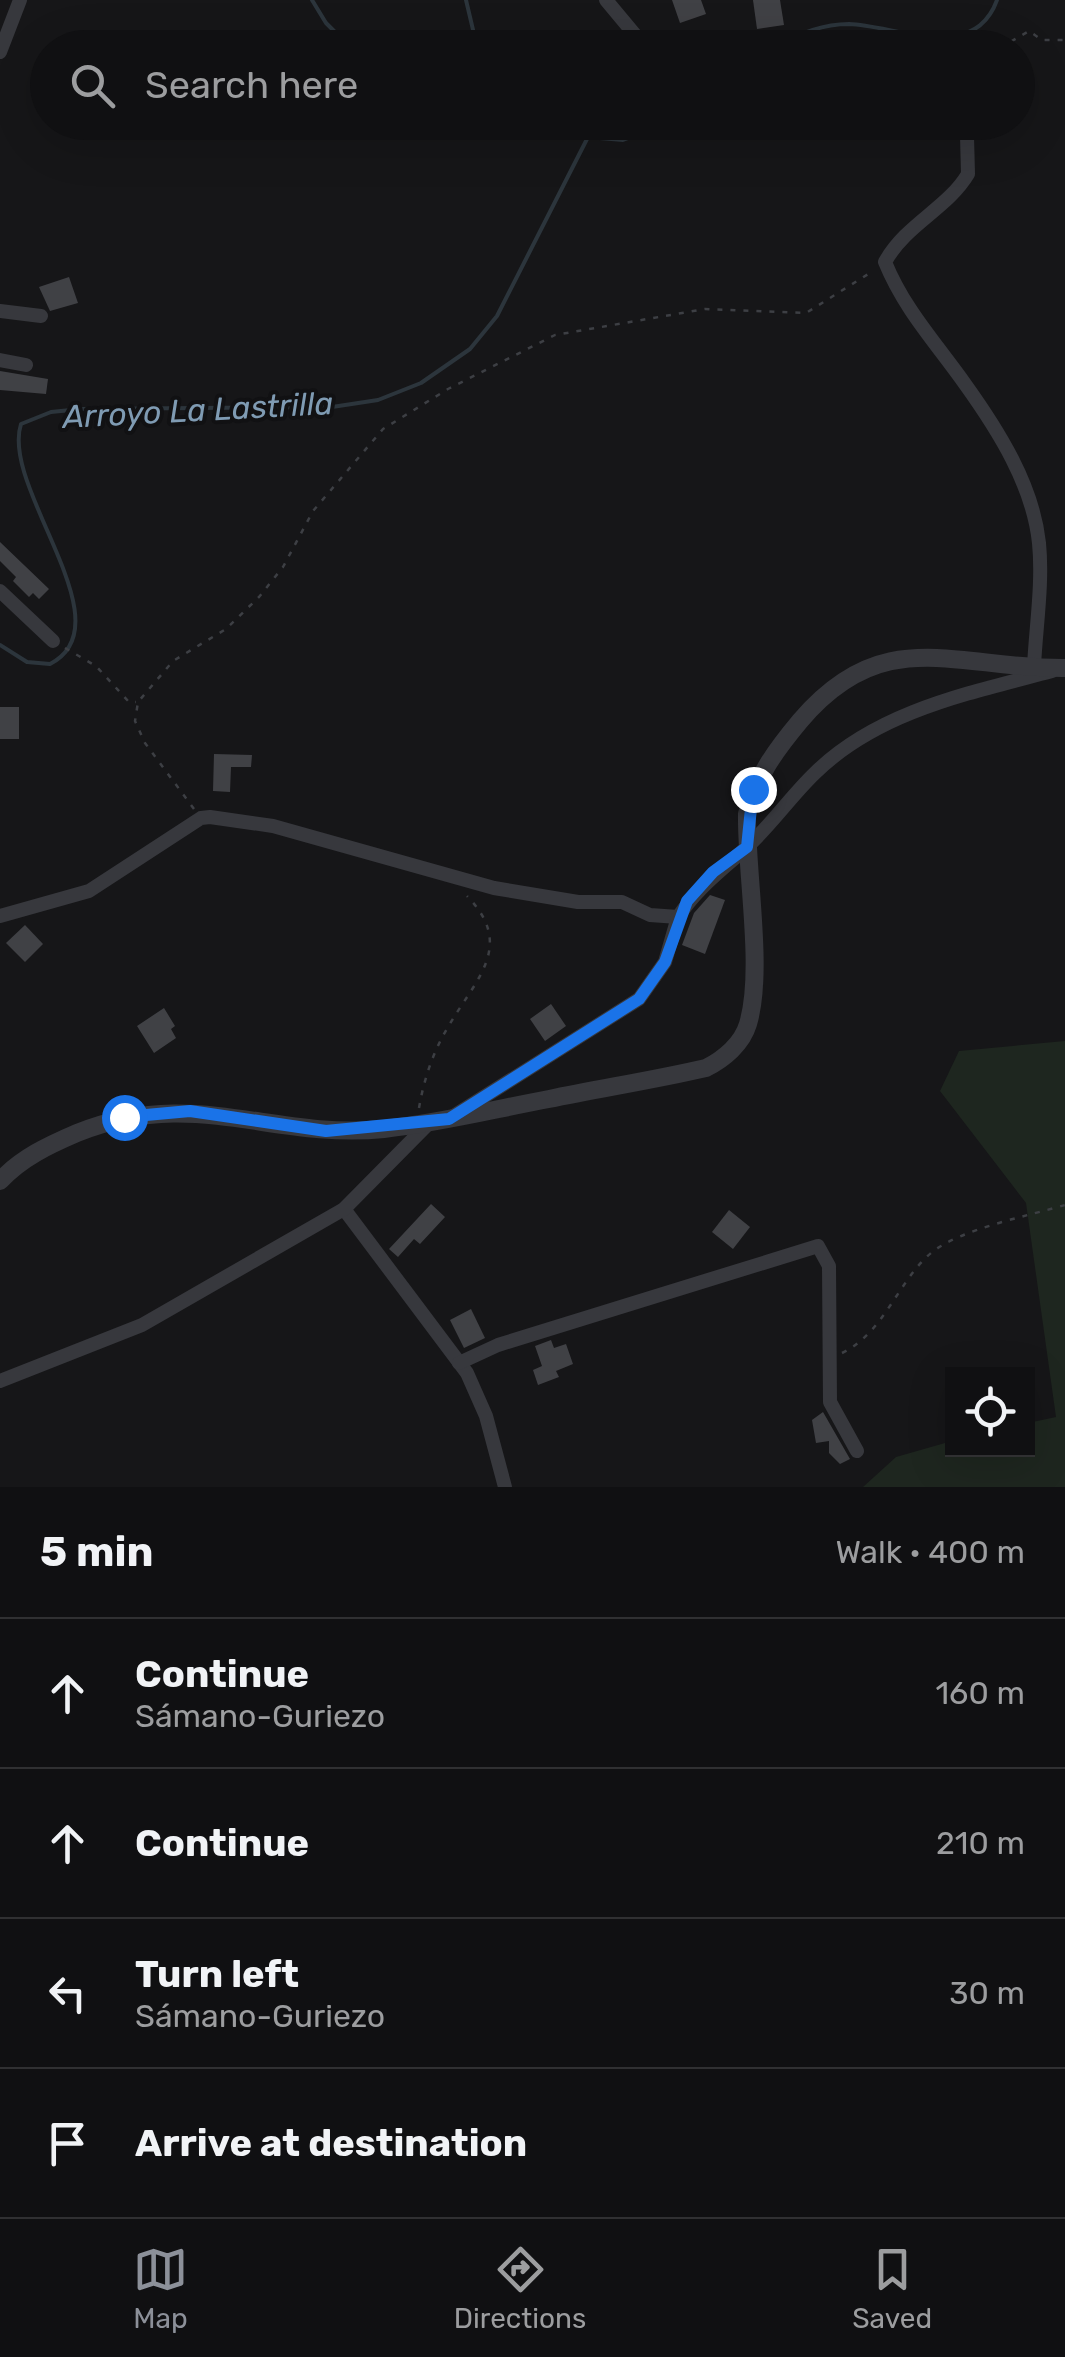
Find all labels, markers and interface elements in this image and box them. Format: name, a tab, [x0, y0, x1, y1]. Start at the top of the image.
search box	[30, 30, 1035, 140]
icon: search	[65, 58, 120, 113]
text: Search here	[145, 62, 358, 108]
water label: Arroyo La Lastrilla	[60, 384, 334, 436]
route end	[731, 767, 777, 813]
route start	[102, 1095, 148, 1141]
map controls	[945, 1367, 1035, 1457]
button: locate	[945, 1367, 1035, 1457]
text: 5 min	[40, 1527, 154, 1577]
text: Walk · 400 m	[835, 1533, 1025, 1571]
text: Continue	[135, 1651, 309, 1697]
icon: ahead	[40, 1666, 95, 1721]
text: 160 m	[935, 1674, 1025, 1712]
text: Sámano-Guriezo	[135, 1697, 385, 1735]
icon: ahead	[40, 1816, 95, 1871]
text: Continue	[135, 1820, 309, 1866]
text: 210 m	[936, 1824, 1025, 1862]
text: Turn left	[135, 1951, 299, 1997]
icon: left	[40, 1966, 95, 2021]
text: 30 m	[949, 1974, 1025, 2012]
text: Sámano-Guriezo	[135, 1997, 385, 2035]
icon: arrive	[40, 2116, 95, 2171]
text: Arrive at destination	[135, 2120, 527, 2166]
tab: Map	[133, 2242, 188, 2335]
tab: Directions	[454, 2242, 586, 2335]
tab: Saved	[852, 2242, 932, 2335]

